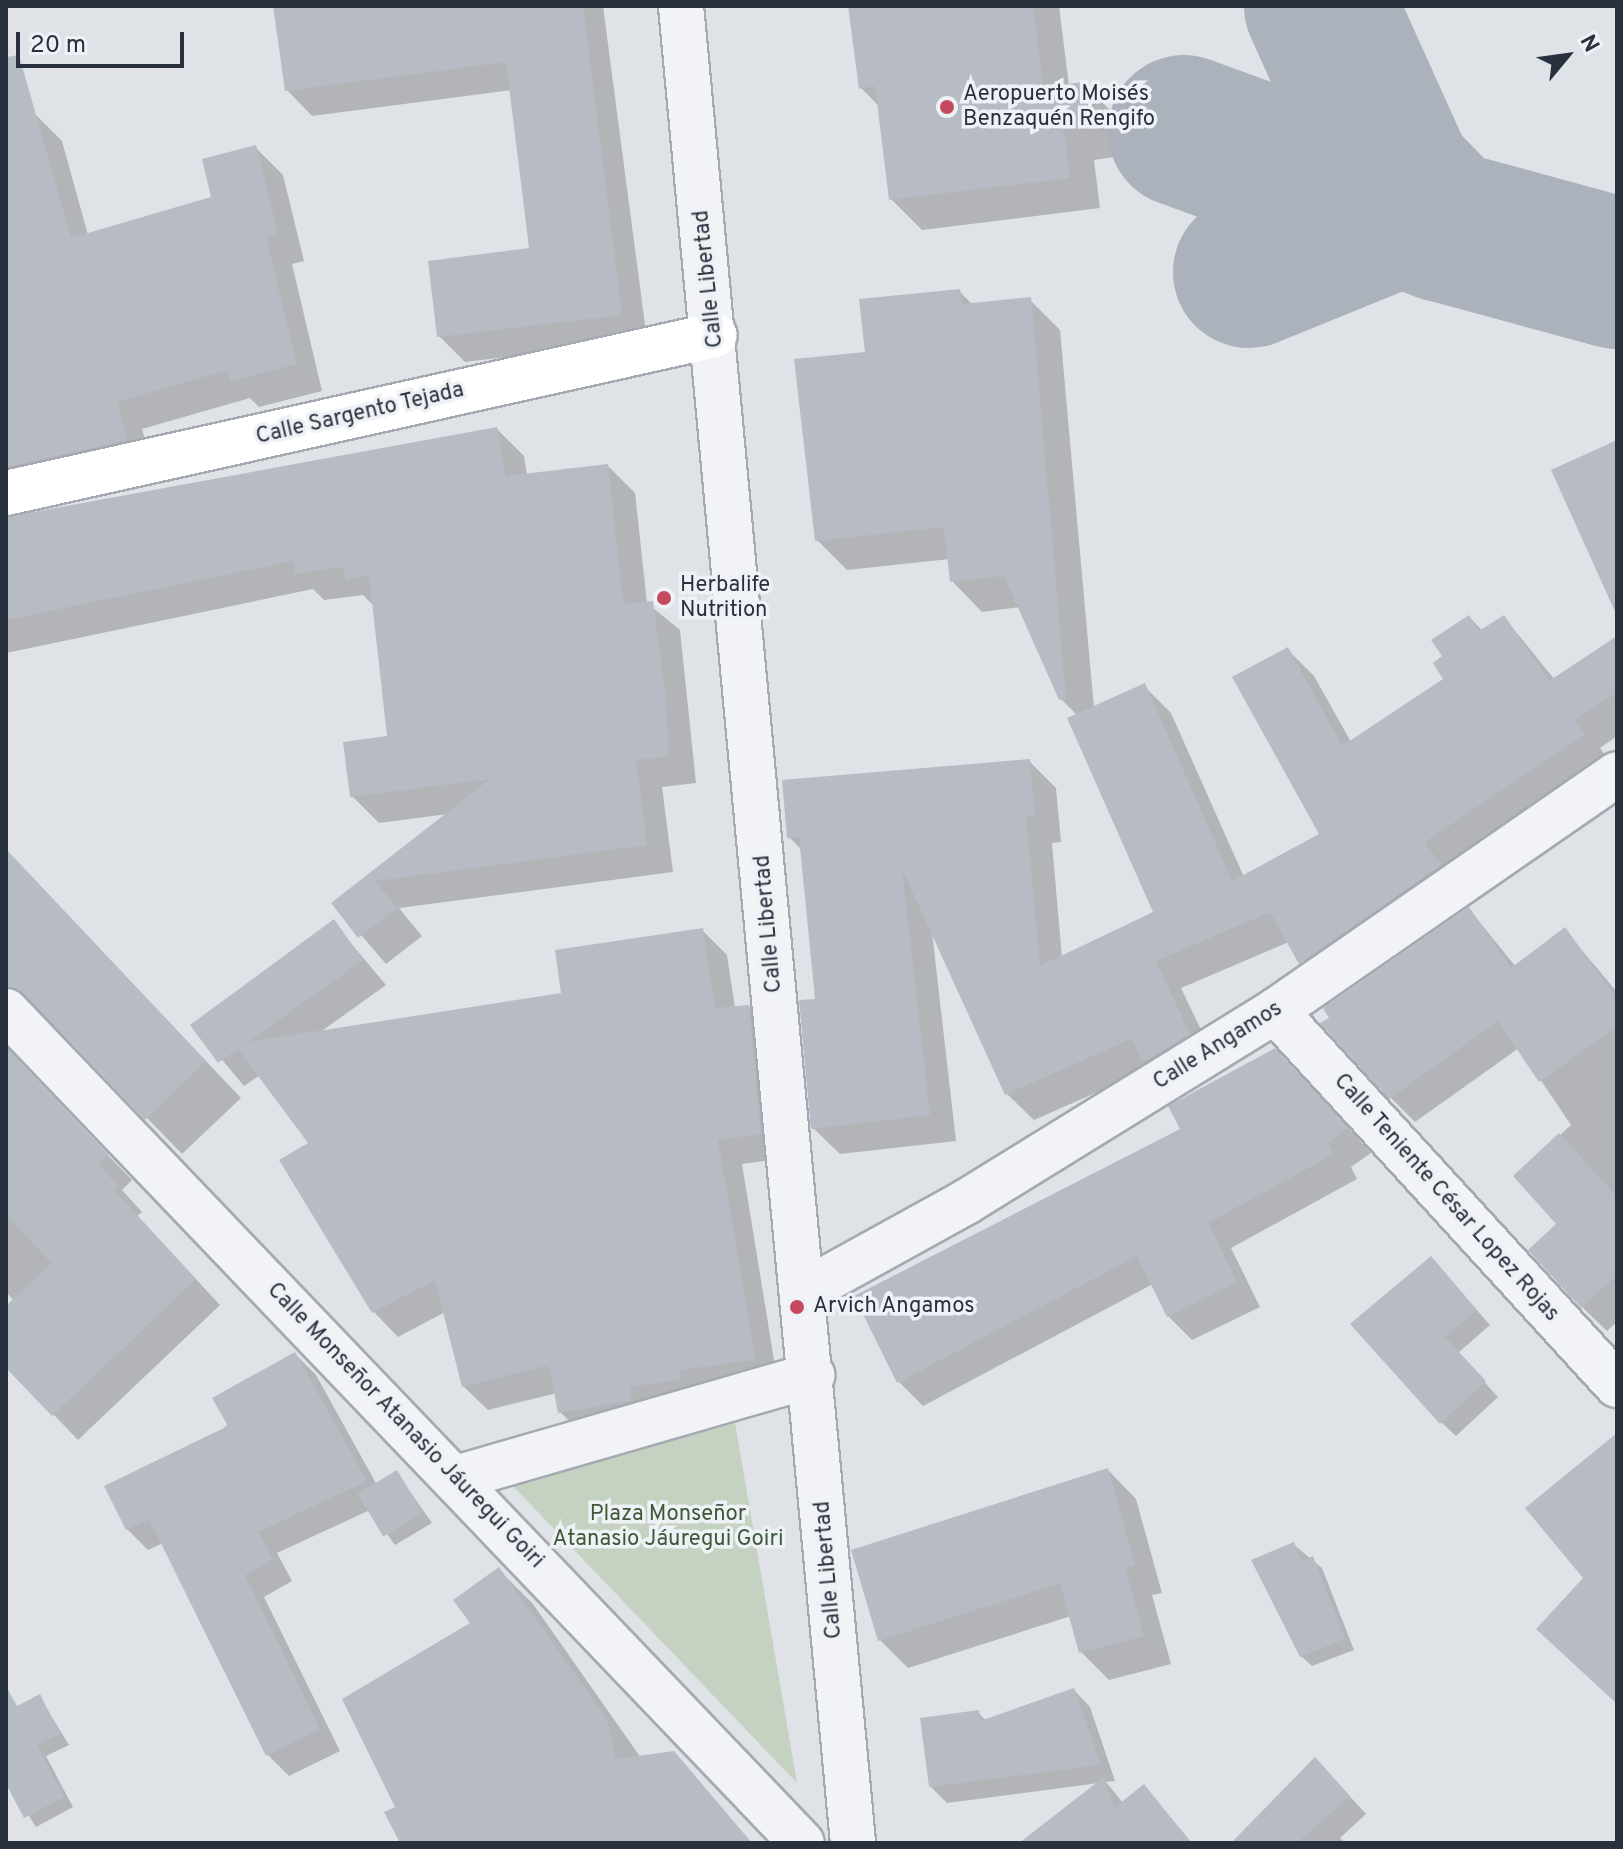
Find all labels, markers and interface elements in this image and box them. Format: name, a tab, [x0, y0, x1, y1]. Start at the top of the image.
scale bar	[20, 16, 188, 66]
north arrow	[1527, 16, 1607, 96]
text: 20 m	[30, 31, 86, 61]
text: N	[1573, 31, 1604, 58]
place label: Aeropuerto Moisés Benzaquén Rengifo	[963, 81, 1155, 132]
marker: Aeropuerto Moisés Benzaquén Rengifo	[938, 98, 956, 116]
street label: Calle Libertad	[689, 209, 729, 349]
street label: Calle Sargento Tejada	[253, 377, 467, 451]
place label: Herbalife Nutrition	[680, 572, 770, 624]
marker: Herbalife Nutrition	[655, 589, 673, 607]
street label: Calle Libertad	[750, 854, 788, 994]
street label: Calle Angamos	[1148, 996, 1288, 1096]
street label: Calle Teniente César Lopez Rojas	[1327, 1068, 1565, 1328]
street label: Calle Monseñor Atanasio Jáuregui Goiri	[261, 1277, 549, 1575]
place label: Arvich Angamos	[813, 1294, 975, 1320]
marker: Arvich Angamos	[788, 1298, 806, 1316]
street label: Calle Libertad	[810, 1500, 848, 1640]
park label: Plaza Monseñor Atanasio Jáuregui Goiri	[553, 1501, 783, 1552]

